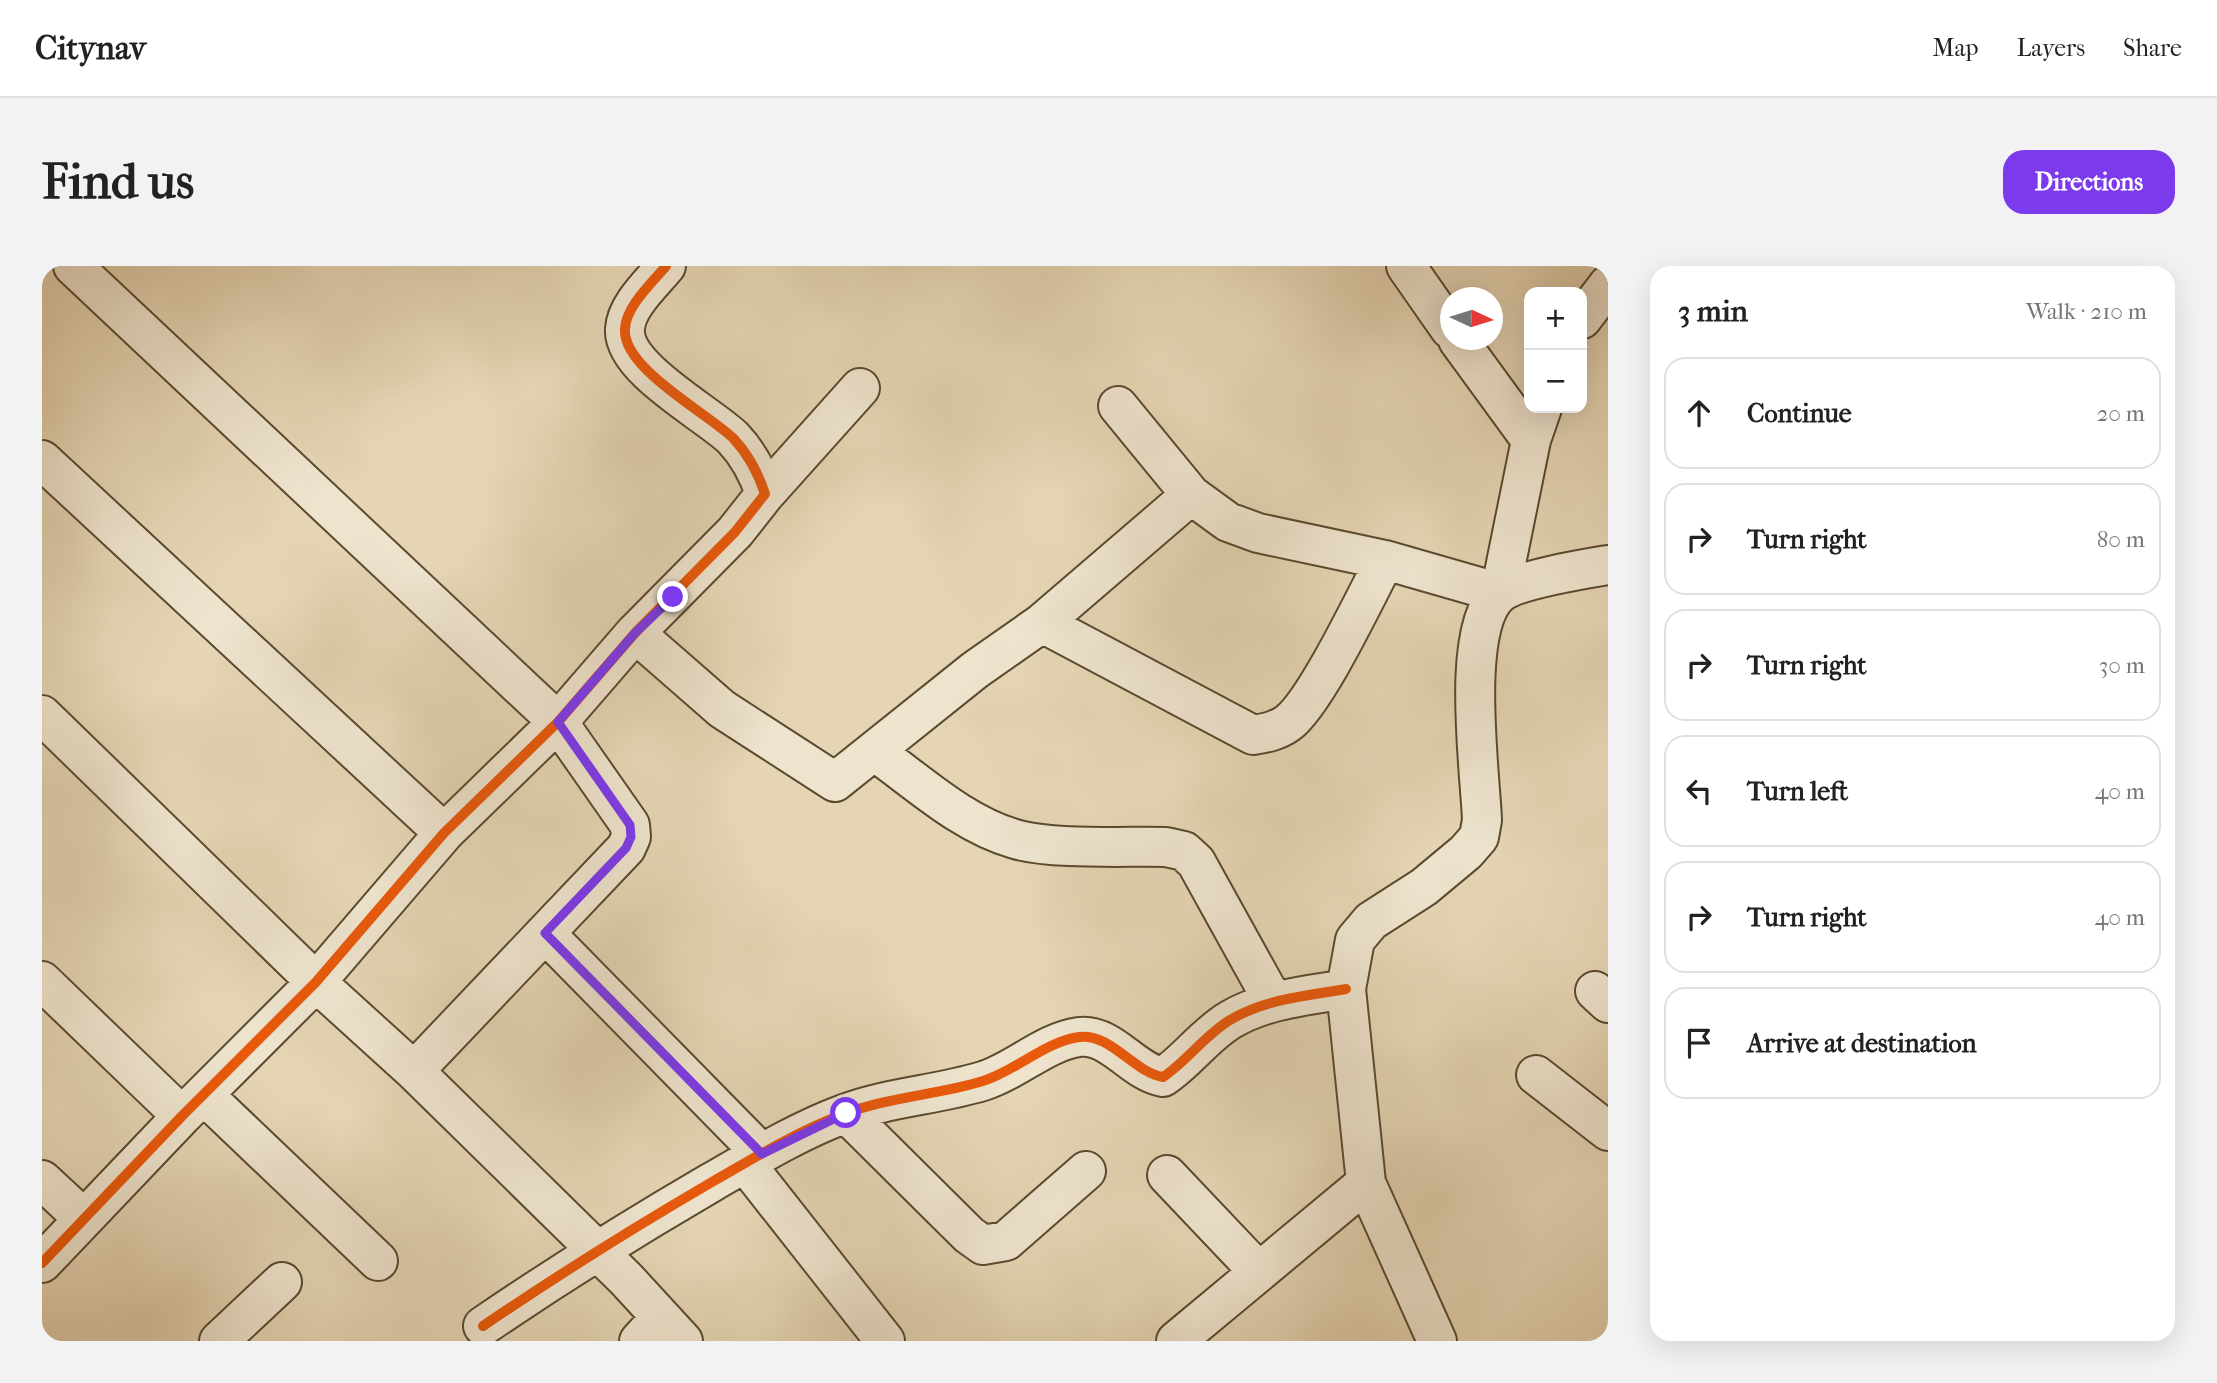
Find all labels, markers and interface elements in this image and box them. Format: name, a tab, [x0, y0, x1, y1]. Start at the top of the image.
text: Citynav	[35, 29, 146, 68]
text: Map	[1933, 34, 1979, 62]
text: Layers	[2017, 34, 2085, 62]
text: Share	[2123, 34, 2182, 62]
button: Directions	[2003, 150, 2175, 214]
text: Find us	[42, 153, 194, 211]
north arrow	[1440, 287, 1503, 350]
map controls	[1524, 287, 1587, 413]
button: +	[1524, 287, 1587, 350]
text: 3 min	[1678, 294, 1748, 329]
text: Walk · 210 m	[2026, 298, 2147, 325]
button: −	[1524, 350, 1587, 413]
icon: ahead	[1680, 394, 1718, 432]
text: Continue	[1747, 398, 1852, 429]
text: 20 m	[2096, 400, 2145, 427]
icon: right	[1680, 520, 1718, 558]
text: Turn right	[1747, 524, 1867, 555]
text: 80 m	[2097, 526, 2145, 553]
route end	[657, 581, 688, 612]
icon: right	[1680, 646, 1718, 684]
text: Turn right	[1747, 650, 1867, 681]
text: 30 m	[2099, 652, 2145, 679]
icon: left	[1680, 772, 1718, 810]
text: Turn left	[1747, 776, 1848, 807]
text: 40 m	[2095, 778, 2145, 805]
icon: right	[1680, 898, 1718, 936]
text: Turn right	[1747, 902, 1867, 933]
text: 40 m	[2095, 904, 2145, 931]
icon: arrive	[1680, 1024, 1718, 1062]
text: Arrive at destination	[1747, 1028, 1977, 1059]
route start	[830, 1097, 861, 1128]

